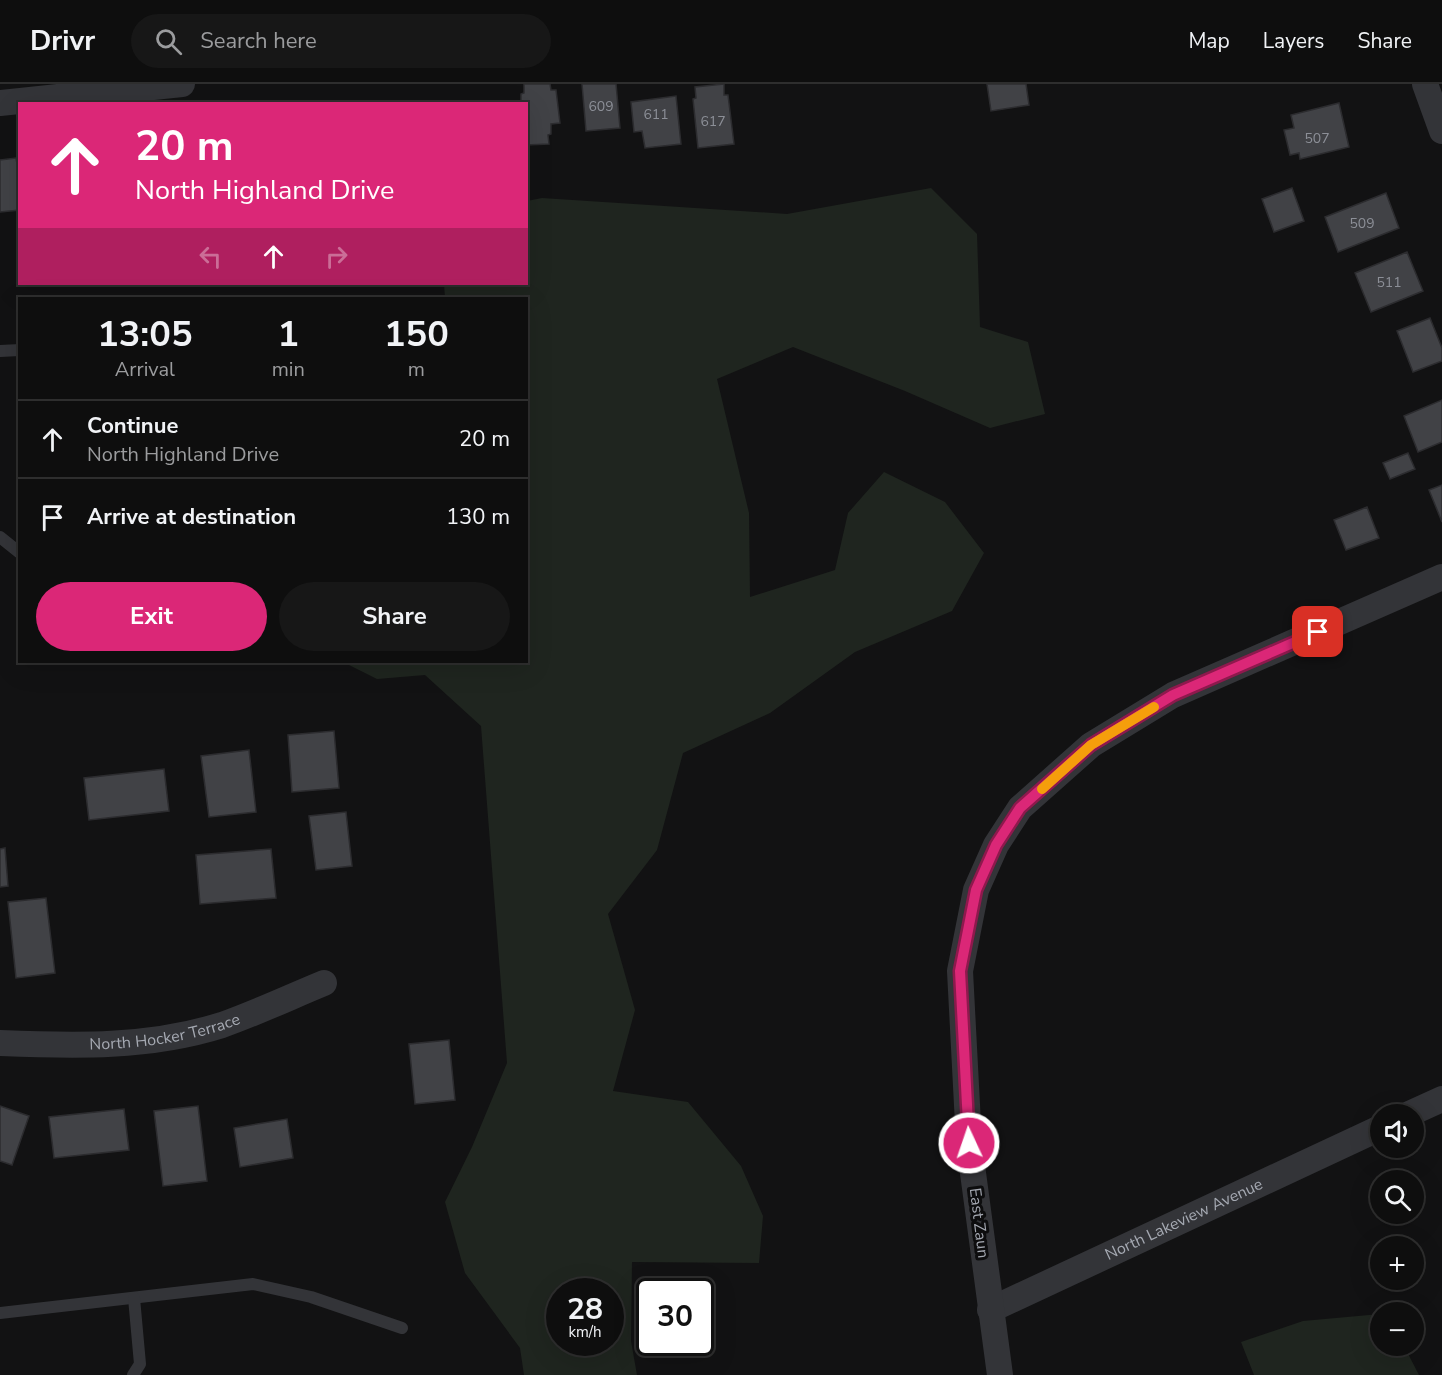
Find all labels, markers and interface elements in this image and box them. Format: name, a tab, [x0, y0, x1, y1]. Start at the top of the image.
search box	[131, 14, 551, 68]
text: Drivr	[30, 22, 95, 60]
icon: search	[152, 25, 185, 58]
text: Search here	[200, 26, 317, 56]
text: Map	[1188, 27, 1230, 55]
text: Layers	[1263, 27, 1324, 55]
text: Share	[1357, 27, 1412, 55]
house number: 609	[588, 97, 614, 116]
house number: 611	[643, 105, 669, 124]
house number: 617	[700, 112, 726, 131]
text: 20 m	[135, 118, 234, 175]
icon: ahead	[36, 126, 114, 204]
house number: 507	[1304, 129, 1330, 148]
text: North Highland Drive	[135, 172, 394, 209]
house number: 509	[1349, 214, 1375, 233]
icon: left	[194, 240, 227, 273]
icon: ahead	[257, 240, 290, 273]
icon: right	[320, 240, 353, 273]
house number: 511	[1376, 273, 1402, 292]
text: 13:05	[97, 310, 193, 359]
text: 1	[277, 310, 299, 359]
text: 150	[384, 310, 449, 359]
text: Arrival	[115, 356, 175, 383]
text: min	[272, 356, 305, 383]
text: m	[408, 356, 425, 383]
text: Continue	[87, 411, 178, 441]
icon: ahead	[36, 423, 69, 456]
text: 20 m	[459, 424, 510, 454]
text: North Highland Drive	[87, 441, 279, 468]
icon: arrive	[36, 501, 69, 534]
text: Arrive at destination	[87, 502, 296, 532]
text: 130 m	[446, 502, 510, 532]
button: Exit	[36, 582, 267, 651]
button: Share	[279, 582, 510, 651]
pin	[1292, 606, 1343, 657]
icon: arrive	[1301, 615, 1334, 648]
street label: North Hocker Terrace	[89, 1008, 243, 1056]
map controls	[1370, 1104, 1424, 1356]
button: sound	[1370, 1104, 1424, 1158]
position arrow	[937, 1111, 1001, 1175]
button: search	[1370, 1170, 1424, 1224]
street label: North Lakeview Avenue	[1102, 1173, 1266, 1266]
street label: East Zaun	[964, 1187, 994, 1259]
button: +	[1370, 1236, 1424, 1290]
speed limit sign: 30	[636, 1278, 714, 1356]
text: 28	[567, 1289, 603, 1330]
button: −	[1370, 1302, 1424, 1356]
text: km/h	[568, 1322, 602, 1342]

